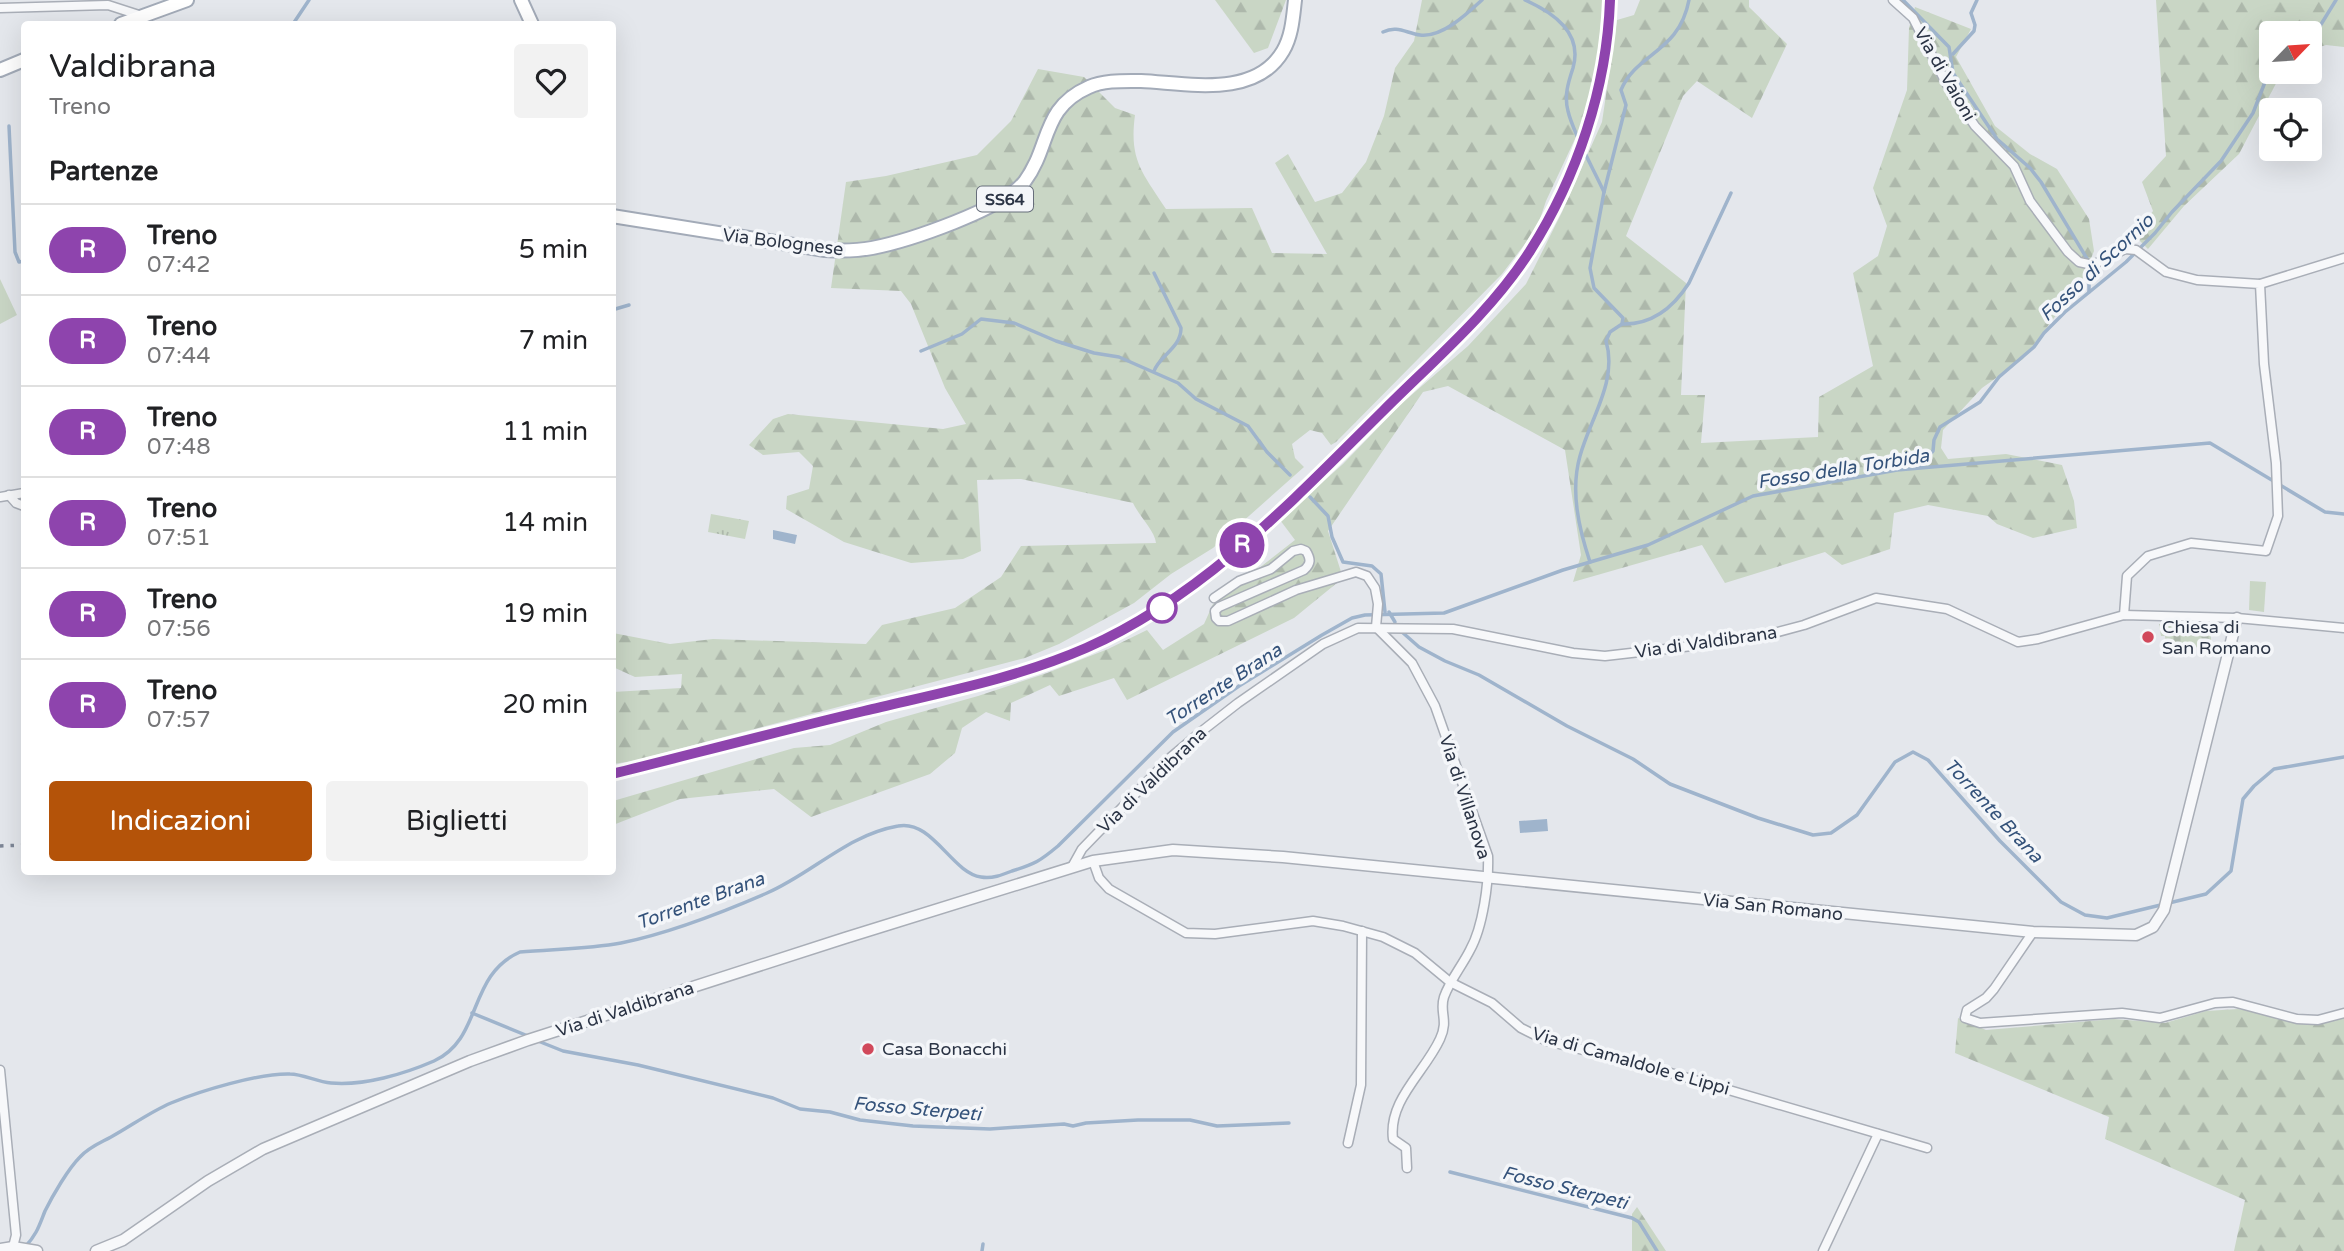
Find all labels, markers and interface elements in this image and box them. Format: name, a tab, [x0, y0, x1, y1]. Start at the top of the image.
north arrow	[2259, 21, 2322, 84]
map controls	[2259, 21, 2322, 161]
street label: Via di Vaioni	[1909, 23, 1981, 125]
button: heart	[514, 44, 588, 118]
text: Valdibrana	[49, 47, 217, 86]
text: Treno	[49, 93, 111, 121]
button: locate	[2259, 98, 2322, 161]
text: Partenze	[49, 156, 158, 187]
road number: SS64	[977, 186, 1033, 211]
water label: Fosso di Scornio	[2035, 209, 2159, 326]
text: Treno	[147, 220, 217, 251]
street label: Via Bolognese	[721, 224, 845, 260]
text: 5 min	[519, 234, 588, 265]
text: R	[79, 235, 96, 264]
text: 07:42	[147, 251, 211, 279]
text: Treno	[147, 311, 217, 342]
text: 7 min	[519, 325, 588, 356]
text: R	[79, 326, 96, 355]
text: 07:44	[147, 342, 211, 370]
text: Treno	[147, 402, 217, 433]
text: 11 min	[502, 416, 588, 447]
text: R	[79, 417, 96, 446]
text: 07:48	[147, 433, 211, 461]
water label: Fosso della Torbida	[1756, 444, 1932, 493]
text: Treno	[147, 493, 217, 524]
text: 14 min	[502, 507, 588, 538]
text: R	[79, 508, 96, 537]
line badge: R	[1219, 522, 1265, 568]
text: 07:51	[147, 524, 211, 552]
text: R	[1233, 530, 1251, 559]
text: Treno	[147, 584, 217, 615]
unlabelled marker	[1147, 593, 1177, 623]
text: 19 min	[502, 598, 588, 629]
text: R	[79, 599, 96, 628]
text: 07:56	[147, 615, 211, 643]
place label: Chiesa di San Romano	[2162, 616, 2271, 659]
street label: Via di Valdibrana	[1633, 621, 1779, 663]
marker: Chiesa di San Romano	[2140, 629, 2156, 645]
water label: Torrente Brana	[1161, 638, 1287, 731]
text: Treno	[147, 675, 217, 706]
text: 20 min	[502, 689, 588, 720]
text: R	[79, 690, 96, 719]
text: 07:57	[147, 706, 211, 734]
street label: Via di Valdibrana	[1093, 722, 1211, 838]
street label: Via di Villanova	[1435, 732, 1495, 862]
water label: Torrente Brana	[1939, 754, 2048, 868]
button: Indicazioni	[49, 781, 312, 861]
button: Biglietti	[326, 781, 588, 861]
water label: Torrente Brana	[633, 867, 768, 934]
street label: Via San Romano	[1702, 889, 1844, 925]
street label: Via di Valdibrana	[553, 976, 697, 1042]
street label: Via di Camaldole e Lippi	[1530, 1022, 1732, 1100]
place label: Casa Bonacchi	[882, 1038, 1007, 1060]
marker: Casa Bonacchi	[860, 1041, 876, 1057]
water label: Fosso Sterpeti	[852, 1092, 984, 1126]
water label: Fosso Sterpeti	[1500, 1162, 1632, 1215]

